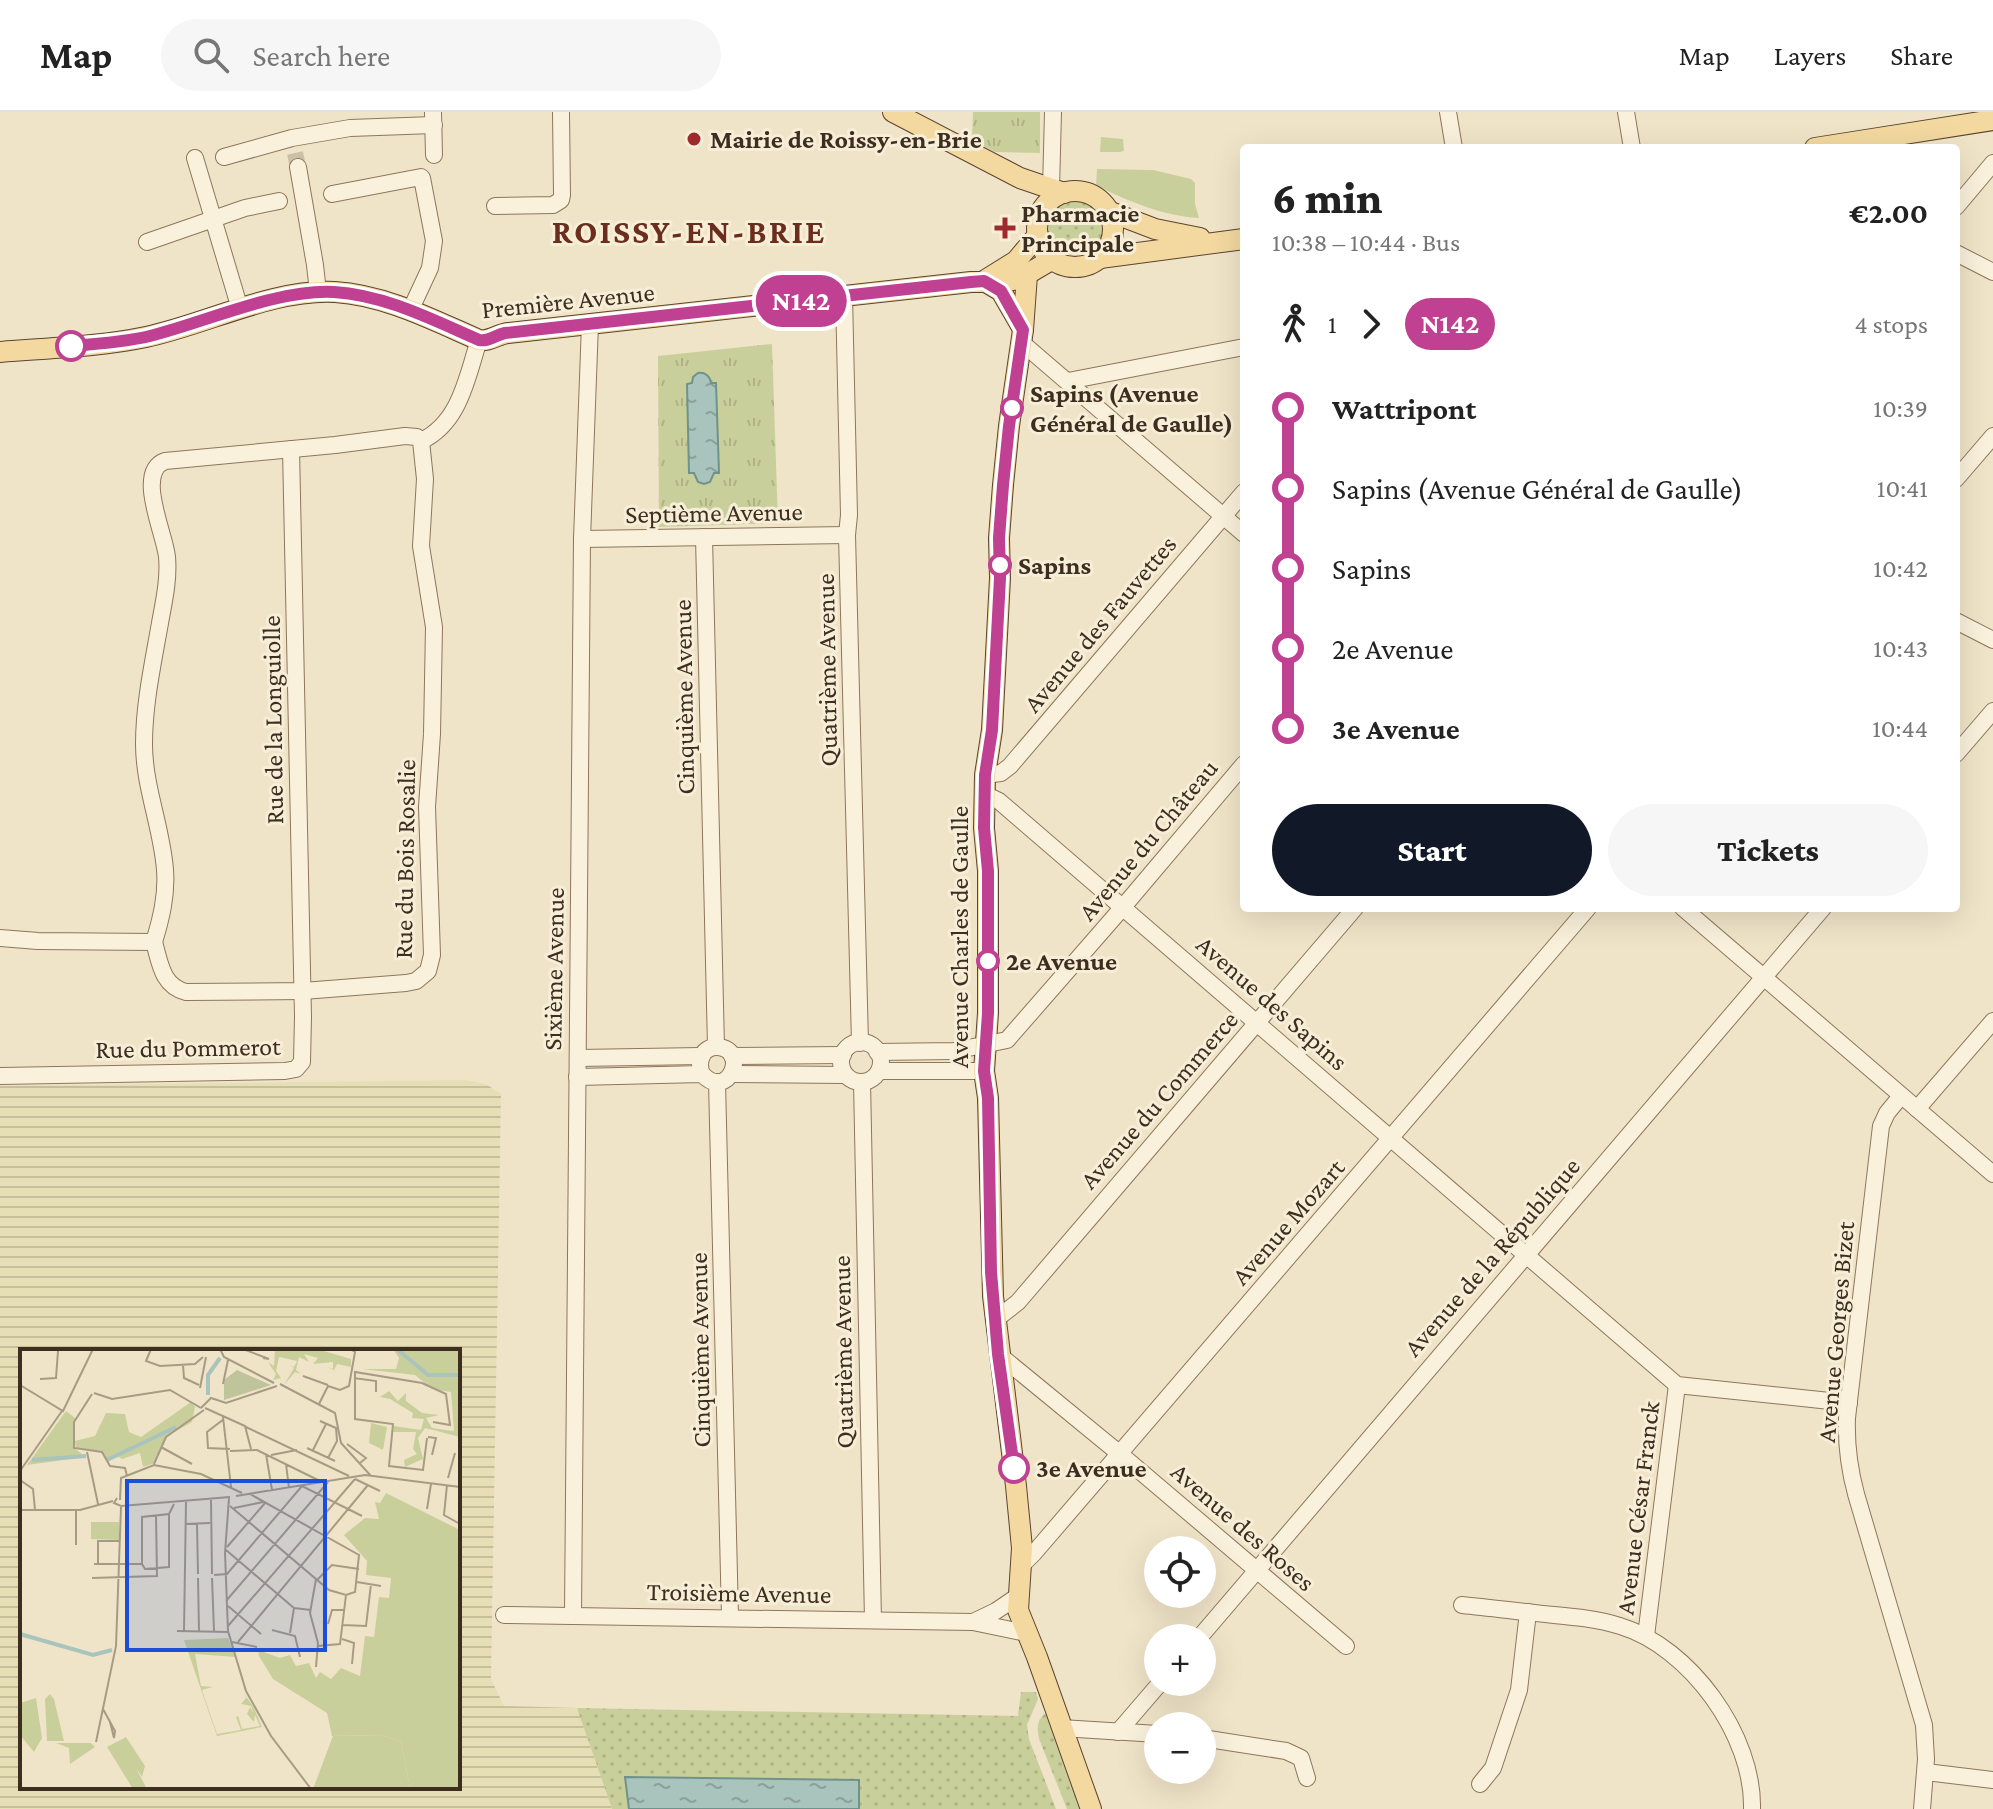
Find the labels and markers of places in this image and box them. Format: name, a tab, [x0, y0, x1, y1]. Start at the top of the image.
place label: Mairie de Roissy-en-Brie	[710, 125, 982, 154]
marker: Mairie de Roissy-en-Brie	[685, 130, 703, 148]
place label: Pharmacie Principale	[1021, 199, 1139, 258]
marker: Pharmacie Principale	[996, 219, 1014, 237]
unlabelled marker	[56, 331, 86, 361]
place label: Sapins (Avenue Général de Gaulle)	[1030, 379, 1233, 438]
marker: Sapins (Avenue Général de Gaulle)	[1001, 397, 1023, 419]
place label: Sapins	[1018, 551, 1091, 580]
marker: Sapins	[989, 554, 1011, 576]
place label: 2e Avenue	[1006, 947, 1117, 976]
marker: 2e Avenue	[977, 950, 999, 972]
marker: 3e Avenue	[999, 1453, 1029, 1483]
place label: 3e Avenue	[1036, 1454, 1147, 1483]

